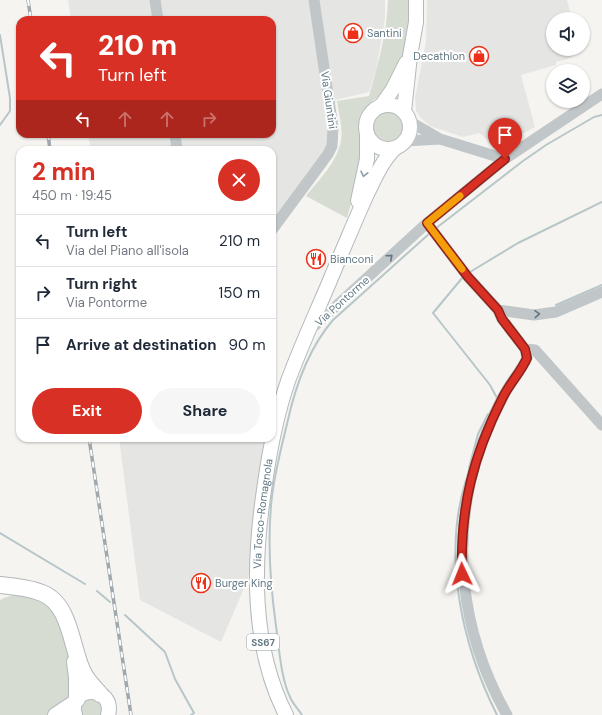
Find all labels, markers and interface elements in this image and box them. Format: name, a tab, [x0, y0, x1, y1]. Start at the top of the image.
map controls	[546, 12, 590, 108]
button: sound	[546, 12, 590, 56]
shop icon: Santini	[342, 22, 364, 44]
place label: Santini	[367, 26, 402, 40]
text: 210 m	[98, 27, 177, 64]
icon: left	[32, 32, 84, 84]
shop icon: Decathlon	[468, 45, 490, 67]
place label: Decathlon	[413, 49, 465, 63]
text: Turn left	[98, 63, 167, 87]
button: layers	[546, 64, 590, 108]
street label: Via Giuntini	[318, 70, 340, 130]
icon: left	[72, 108, 94, 130]
icon: ahead	[114, 108, 136, 130]
icon: ahead	[156, 108, 178, 130]
icon: right	[198, 108, 220, 130]
pin	[488, 118, 522, 159]
icon: arrive	[494, 124, 516, 146]
text: 2 min	[32, 156, 95, 187]
button: close	[218, 159, 260, 201]
one-way arrow	[360, 170, 368, 177]
text: 450 m · 19:45	[32, 187, 112, 204]
text: Turn left	[66, 222, 127, 242]
icon: left	[32, 230, 54, 252]
text: 210 m	[219, 231, 260, 251]
text: Via del Piano all'isola	[66, 242, 189, 259]
restaurant icon: Bianconi	[305, 248, 327, 270]
place label: Bianconi	[330, 252, 373, 266]
one-way arrow	[385, 255, 393, 262]
street label: Via Pontorme	[312, 273, 372, 329]
text: Turn right	[66, 274, 137, 294]
icon: right	[32, 282, 54, 304]
text: 150 m	[219, 283, 260, 303]
text: Via Pontorme	[66, 294, 147, 311]
one-way arrow	[534, 309, 540, 318]
icon: arrive	[32, 334, 54, 356]
text: Arrive at destination	[66, 335, 217, 355]
text: 90 m	[229, 335, 266, 355]
button: Exit	[32, 388, 142, 434]
button: Share	[150, 388, 260, 434]
street label: Via Tosco-Romagnola	[250, 457, 276, 569]
position arrow	[441, 553, 483, 595]
restaurant icon: Burger King	[190, 572, 212, 594]
place label: Burger King	[215, 576, 273, 590]
road number: SS67	[247, 634, 279, 650]

